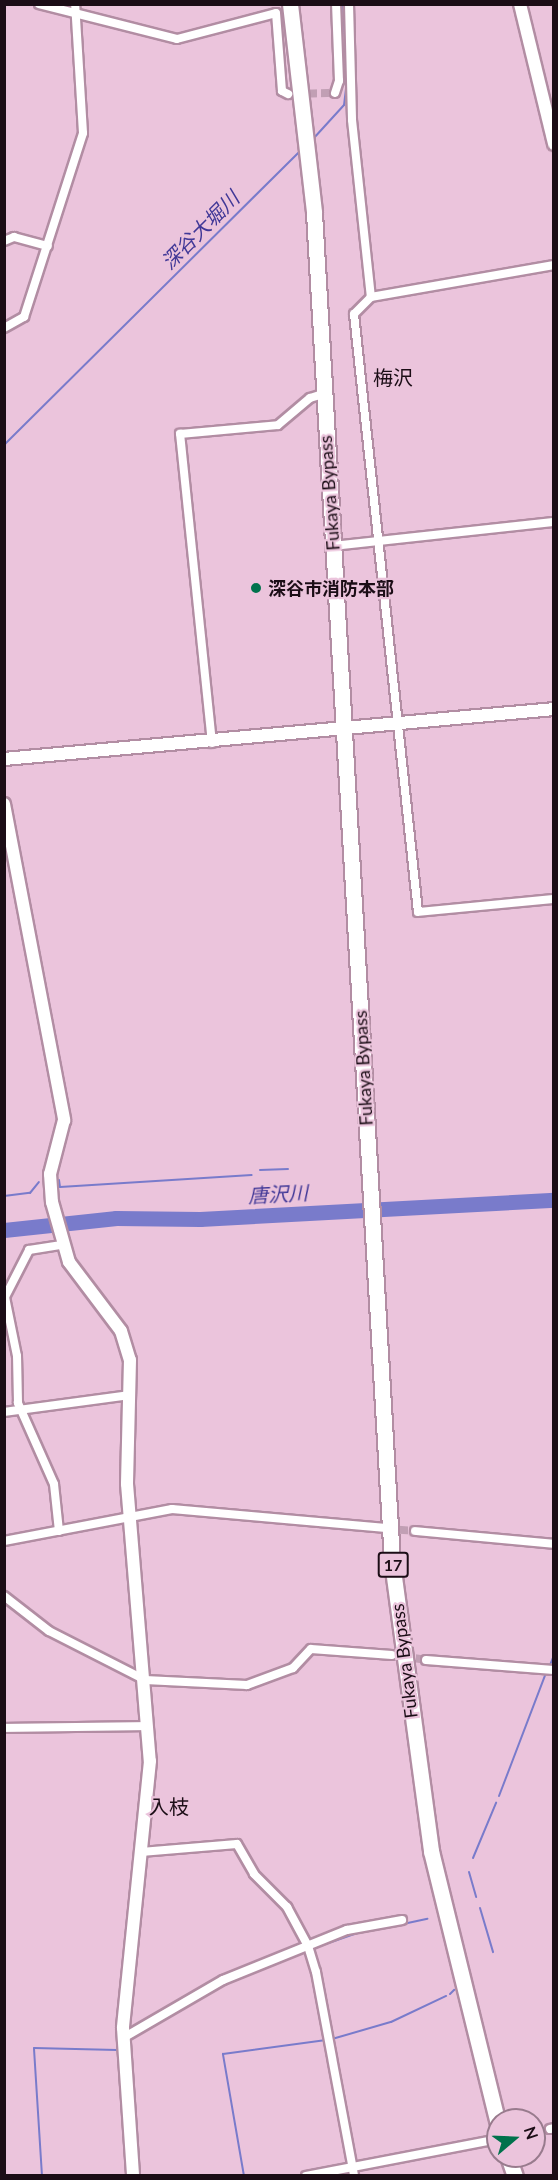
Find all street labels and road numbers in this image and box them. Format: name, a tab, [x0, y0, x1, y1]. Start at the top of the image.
street label: Fukaya Bypass	[314, 435, 344, 551]
street label: Fukaya Bypass	[349, 1010, 377, 1126]
road number: 17	[376, 1552, 410, 1578]
street label: Fukaya Bypass	[386, 1602, 422, 1720]

